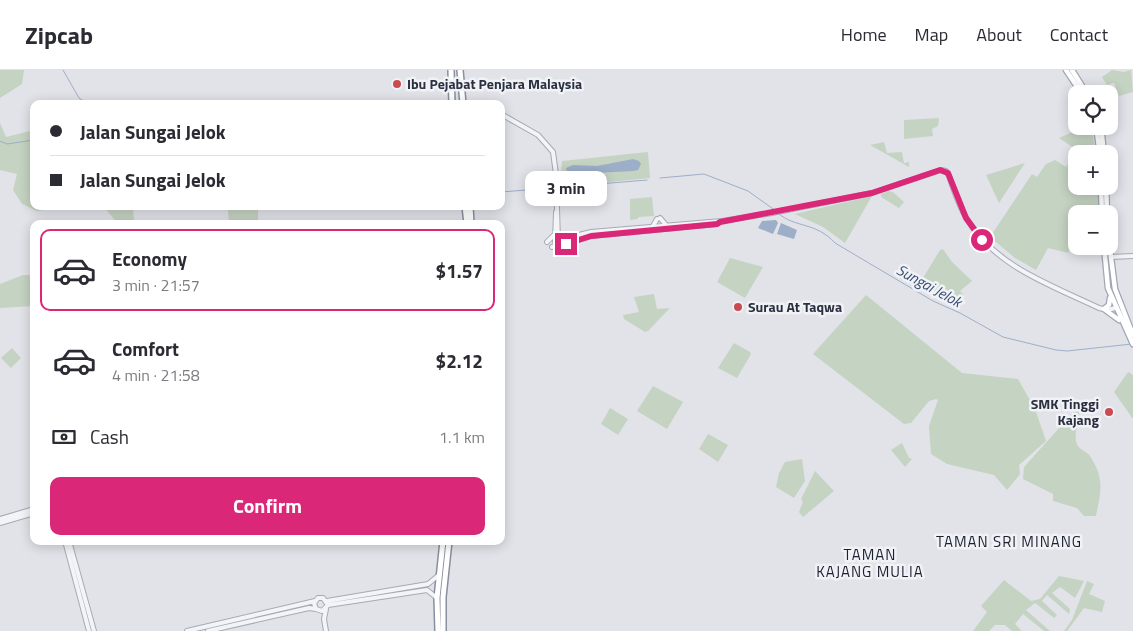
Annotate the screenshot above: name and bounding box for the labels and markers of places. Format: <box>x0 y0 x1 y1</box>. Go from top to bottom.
place label: Ibu Pejabat Penjara Malaysia <box>407 73 582 94</box>
marker: Ibu Pejabat Penjara Malaysia <box>391 78 403 90</box>
place label: Surau At Taqwa <box>748 296 842 317</box>
marker: Surau At Taqwa <box>732 301 744 313</box>
place label: SMK Tinggi Kajang <box>1031 393 1100 430</box>
marker: SMK Tinggi Kajang <box>1103 406 1115 418</box>

